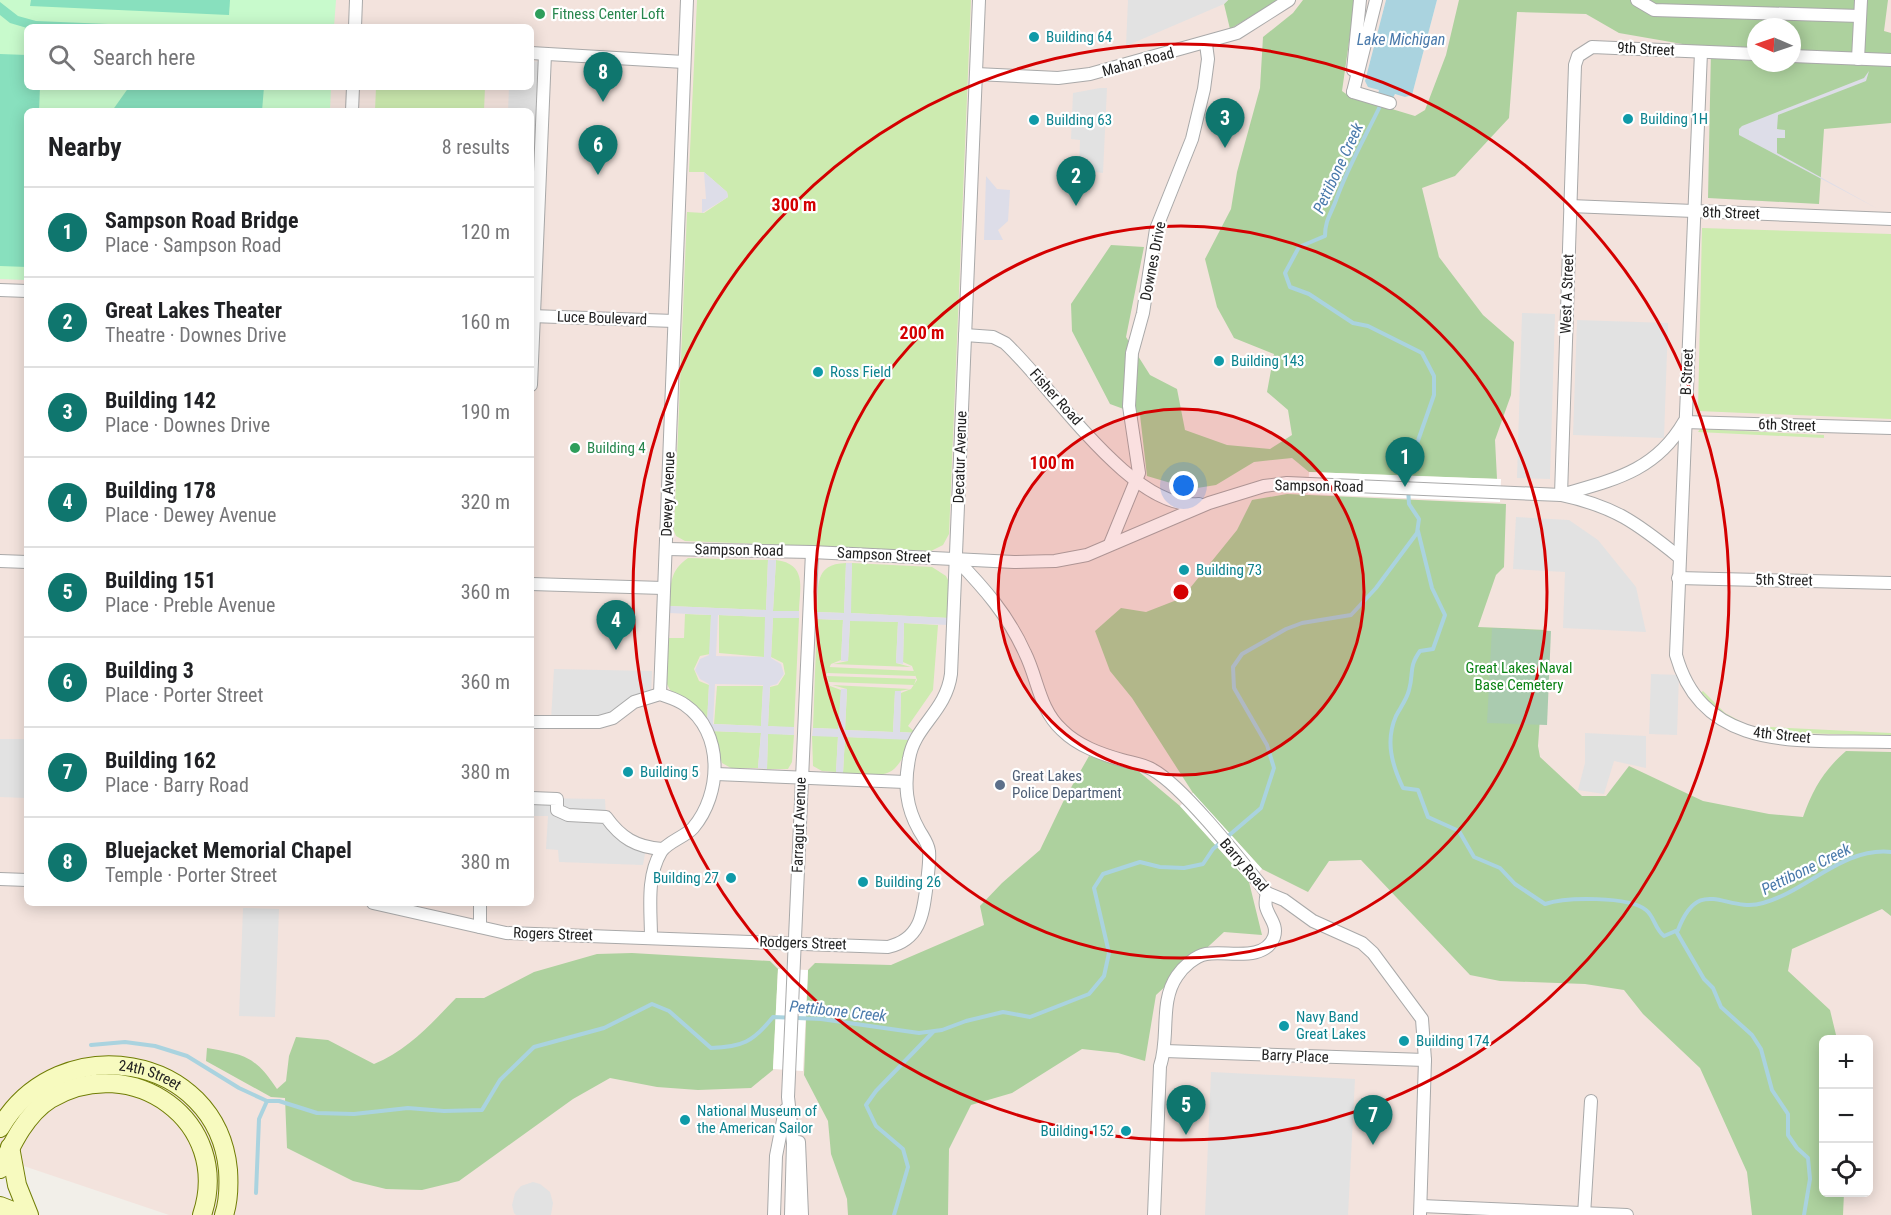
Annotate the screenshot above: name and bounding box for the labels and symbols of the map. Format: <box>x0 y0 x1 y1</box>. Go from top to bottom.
place label: Fitness Center Loft <box>552 5 665 23</box>
marker: Fitness Center Loft <box>533 7 547 21</box>
north arrow <box>1747 18 1801 72</box>
place label: Building 64 <box>1046 28 1112 46</box>
marker: Building 64 <box>1027 30 1041 44</box>
water label: Lake Michigan <box>1357 30 1445 49</box>
street label: 9th Street <box>1617 39 1675 59</box>
street label: Mahan Road <box>1100 44 1176 80</box>
pin: 8 <box>584 52 622 102</box>
pin: 3 <box>1206 98 1244 148</box>
place label: Building 1H <box>1640 110 1708 128</box>
place label: Building 63 <box>1046 111 1112 129</box>
marker: Building 1H <box>1621 112 1635 126</box>
marker: Building 63 <box>1027 113 1041 127</box>
water label: Pettibone Creek <box>1309 119 1368 216</box>
pin: 6 <box>578 126 618 175</box>
pin: 2 <box>1056 156 1096 206</box>
text: 300 m <box>772 194 816 215</box>
street label: 8th Street <box>1702 203 1760 223</box>
street label: Downes Drive <box>1136 220 1170 302</box>
street label: West A Street <box>1557 254 1577 334</box>
street label: Luce Boulevard <box>557 307 647 329</box>
text: 200 m <box>900 322 944 343</box>
street label: B Street <box>1677 348 1697 396</box>
place label: Building 143 <box>1231 352 1305 370</box>
marker: Building 143 <box>1212 354 1226 368</box>
place label: Ross Field <box>830 363 891 381</box>
marker: Ross Field <box>811 365 825 379</box>
street label: Fisher Road <box>1026 365 1086 429</box>
street label: Decatur Avenue <box>949 410 971 504</box>
street label: 6th Street <box>1758 415 1816 435</box>
pin: 1 <box>1386 438 1424 487</box>
place label: Building 4 <box>587 439 646 457</box>
marker: Building 4 <box>568 441 582 455</box>
street label: Dewey Avenue <box>658 451 678 537</box>
text: 100 m <box>1030 452 1074 473</box>
your location <box>1169 471 1198 500</box>
street label: Sampson Road <box>1274 476 1364 496</box>
street label: Sampson Road <box>694 540 784 560</box>
street label: Sampson Street <box>837 544 931 566</box>
place label: Building 73 <box>1196 561 1262 579</box>
marker: Building 73 <box>1177 563 1191 577</box>
street label: 5th Street <box>1755 570 1813 590</box>
centre of rings <box>1171 582 1191 602</box>
pin: 4 <box>596 600 636 650</box>
park label: Great Lakes Naval Base Cemetery <box>1466 659 1572 694</box>
street label: 4th Street <box>1752 723 1812 747</box>
place label: Building 5 <box>640 763 699 781</box>
marker: Building 5 <box>621 765 635 779</box>
place label: Great Lakes Police Department <box>1012 767 1122 802</box>
street label: Farragut Avenue <box>788 777 810 873</box>
marker: Great Lakes Police Department <box>993 778 1007 792</box>
street label: Barry Road <box>1216 835 1272 895</box>
water label: Pettibone Creek <box>1758 839 1855 899</box>
place label: Building 27 <box>653 869 719 887</box>
marker: Building 27 <box>724 871 738 885</box>
place label: Building 26 <box>875 873 941 891</box>
marker: Building 26 <box>856 875 870 889</box>
street label: Rogers Street <box>513 924 593 944</box>
street label: Rodgers Street <box>759 932 847 954</box>
water label: Pettibone Creek <box>789 996 888 1026</box>
place label: Navy Band Great Lakes <box>1296 1008 1366 1043</box>
marker: Navy Band Great Lakes <box>1277 1019 1291 1033</box>
place label: Building 174 <box>1416 1032 1490 1050</box>
marker: Building 174 <box>1397 1034 1411 1048</box>
street label: Barry Place <box>1261 1046 1329 1066</box>
street label: 24th Street <box>118 1057 185 1094</box>
pin: 5 <box>1166 1086 1206 1135</box>
pin: 7 <box>1354 1096 1392 1145</box>
place label: National Museum of the American Sailor <box>697 1102 817 1137</box>
marker: National Museum of the American Sailor <box>678 1113 692 1127</box>
place label: Building 152 <box>1040 1122 1114 1140</box>
marker: Building 152 <box>1119 1124 1133 1138</box>

